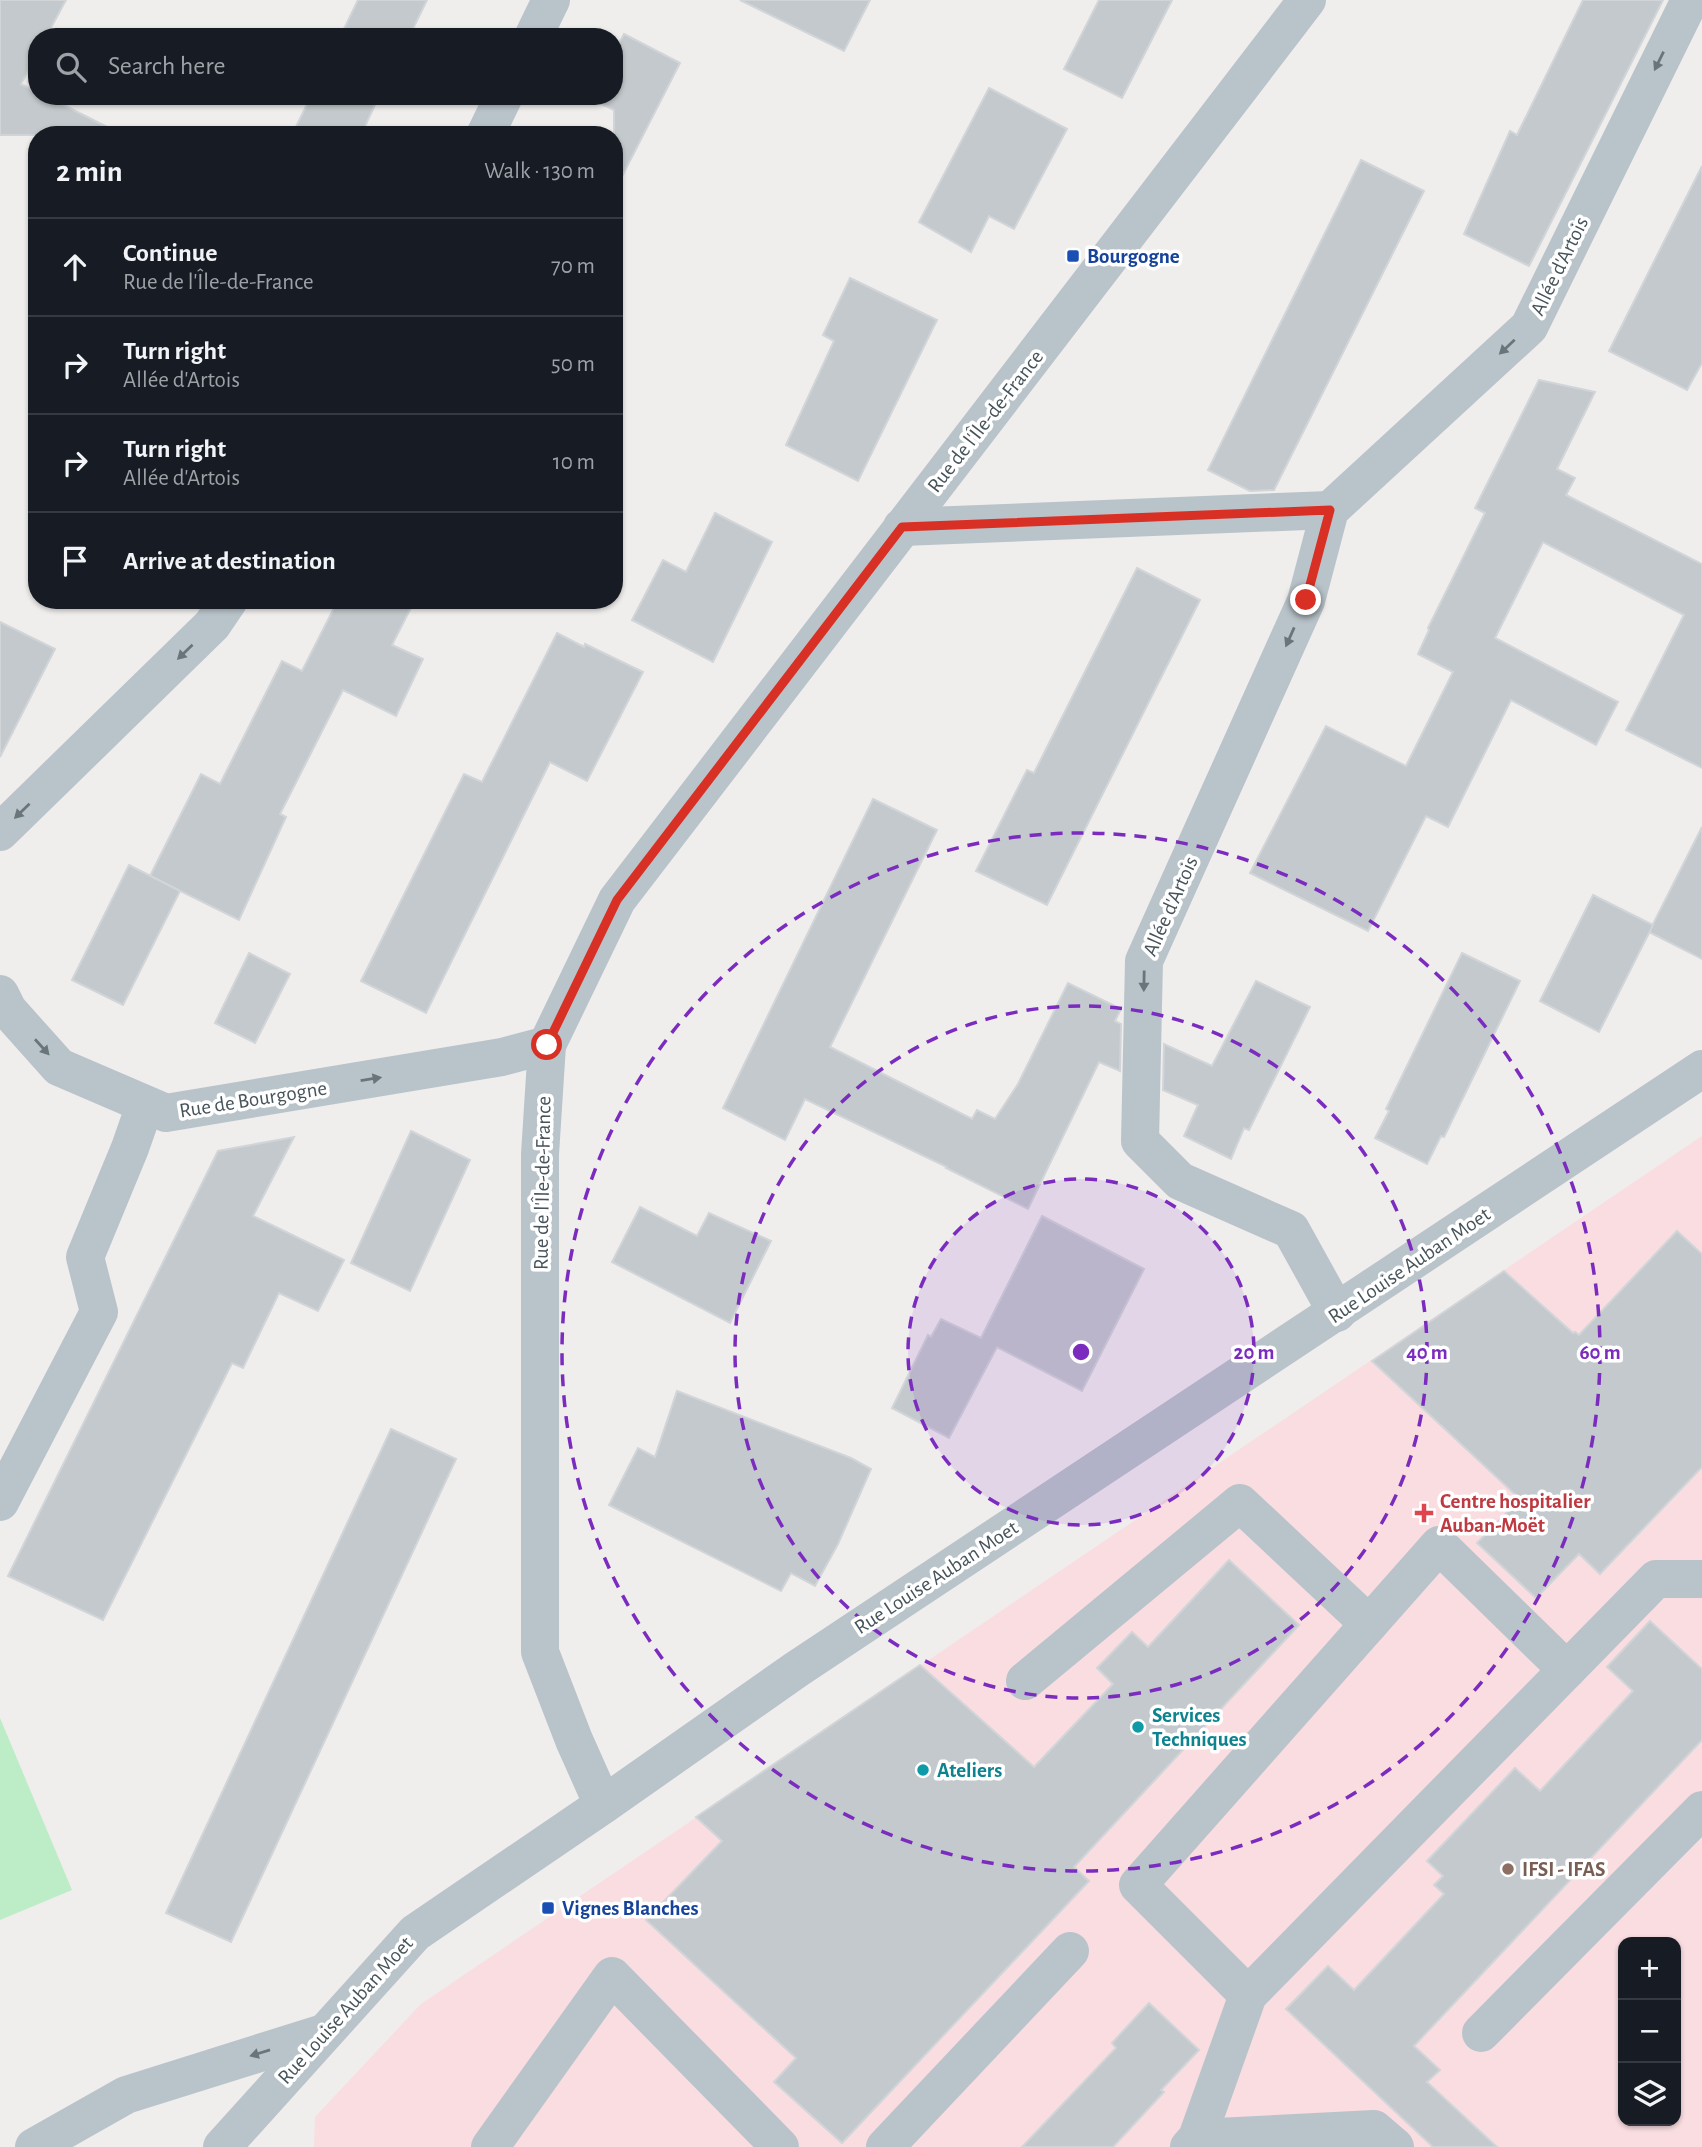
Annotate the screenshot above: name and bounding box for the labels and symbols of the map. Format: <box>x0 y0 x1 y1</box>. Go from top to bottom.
one-way arrow <box>1654 51 1665 71</box>
street label: Allée d'Artois <box>1527 214 1592 319</box>
place label: Bourgogne <box>1087 246 1180 267</box>
marker: Bourgogne <box>1065 248 1081 264</box>
one-way arrow <box>1499 338 1516 354</box>
street label: Rue de l'Île-de-France <box>922 345 1047 496</box>
route end <box>1290 584 1321 615</box>
one-way arrow <box>1284 627 1296 647</box>
one-way arrow <box>176 643 193 660</box>
one-way arrow <box>14 802 31 818</box>
street label: Allée d'Artois <box>1139 853 1202 959</box>
one-way arrow <box>1138 970 1150 992</box>
route start <box>531 1029 562 1060</box>
one-way arrow <box>34 1039 49 1056</box>
one-way arrow <box>360 1073 382 1084</box>
street label: Rue de Bourgogne <box>178 1077 328 1122</box>
street label: Rue de l'Île-de-France <box>528 1096 555 1270</box>
street label: Rue Louise Auban Moet <box>1324 1203 1494 1327</box>
centre of rings <box>1069 1340 1093 1364</box>
text: 20 m <box>1234 1342 1274 1363</box>
text: 40 m <box>1406 1342 1448 1363</box>
text: 60 m <box>1579 1342 1621 1363</box>
place label: Centre hospitalier Auban-Moët <box>1440 1491 1591 1536</box>
marker: Centre hospitalier Auban-Moët <box>1414 1503 1434 1523</box>
street label: Rue Louise Auban Moet <box>851 1517 1022 1638</box>
place label: Services Techniques <box>1152 1705 1247 1750</box>
marker: Services Techniques <box>1130 1719 1146 1735</box>
place label: Ateliers <box>937 1760 1002 1781</box>
marker: Ateliers <box>915 1762 931 1778</box>
place label: IFSI - IFAS <box>1522 1859 1605 1880</box>
marker: IFSI - IFAS <box>1500 1861 1516 1877</box>
place label: Vignes Blanches <box>562 1898 699 1919</box>
marker: Vignes Blanches <box>540 1900 556 1916</box>
street label: Rue Louise Auban Moet <box>274 1932 417 2088</box>
one-way arrow <box>249 2049 270 2059</box>

